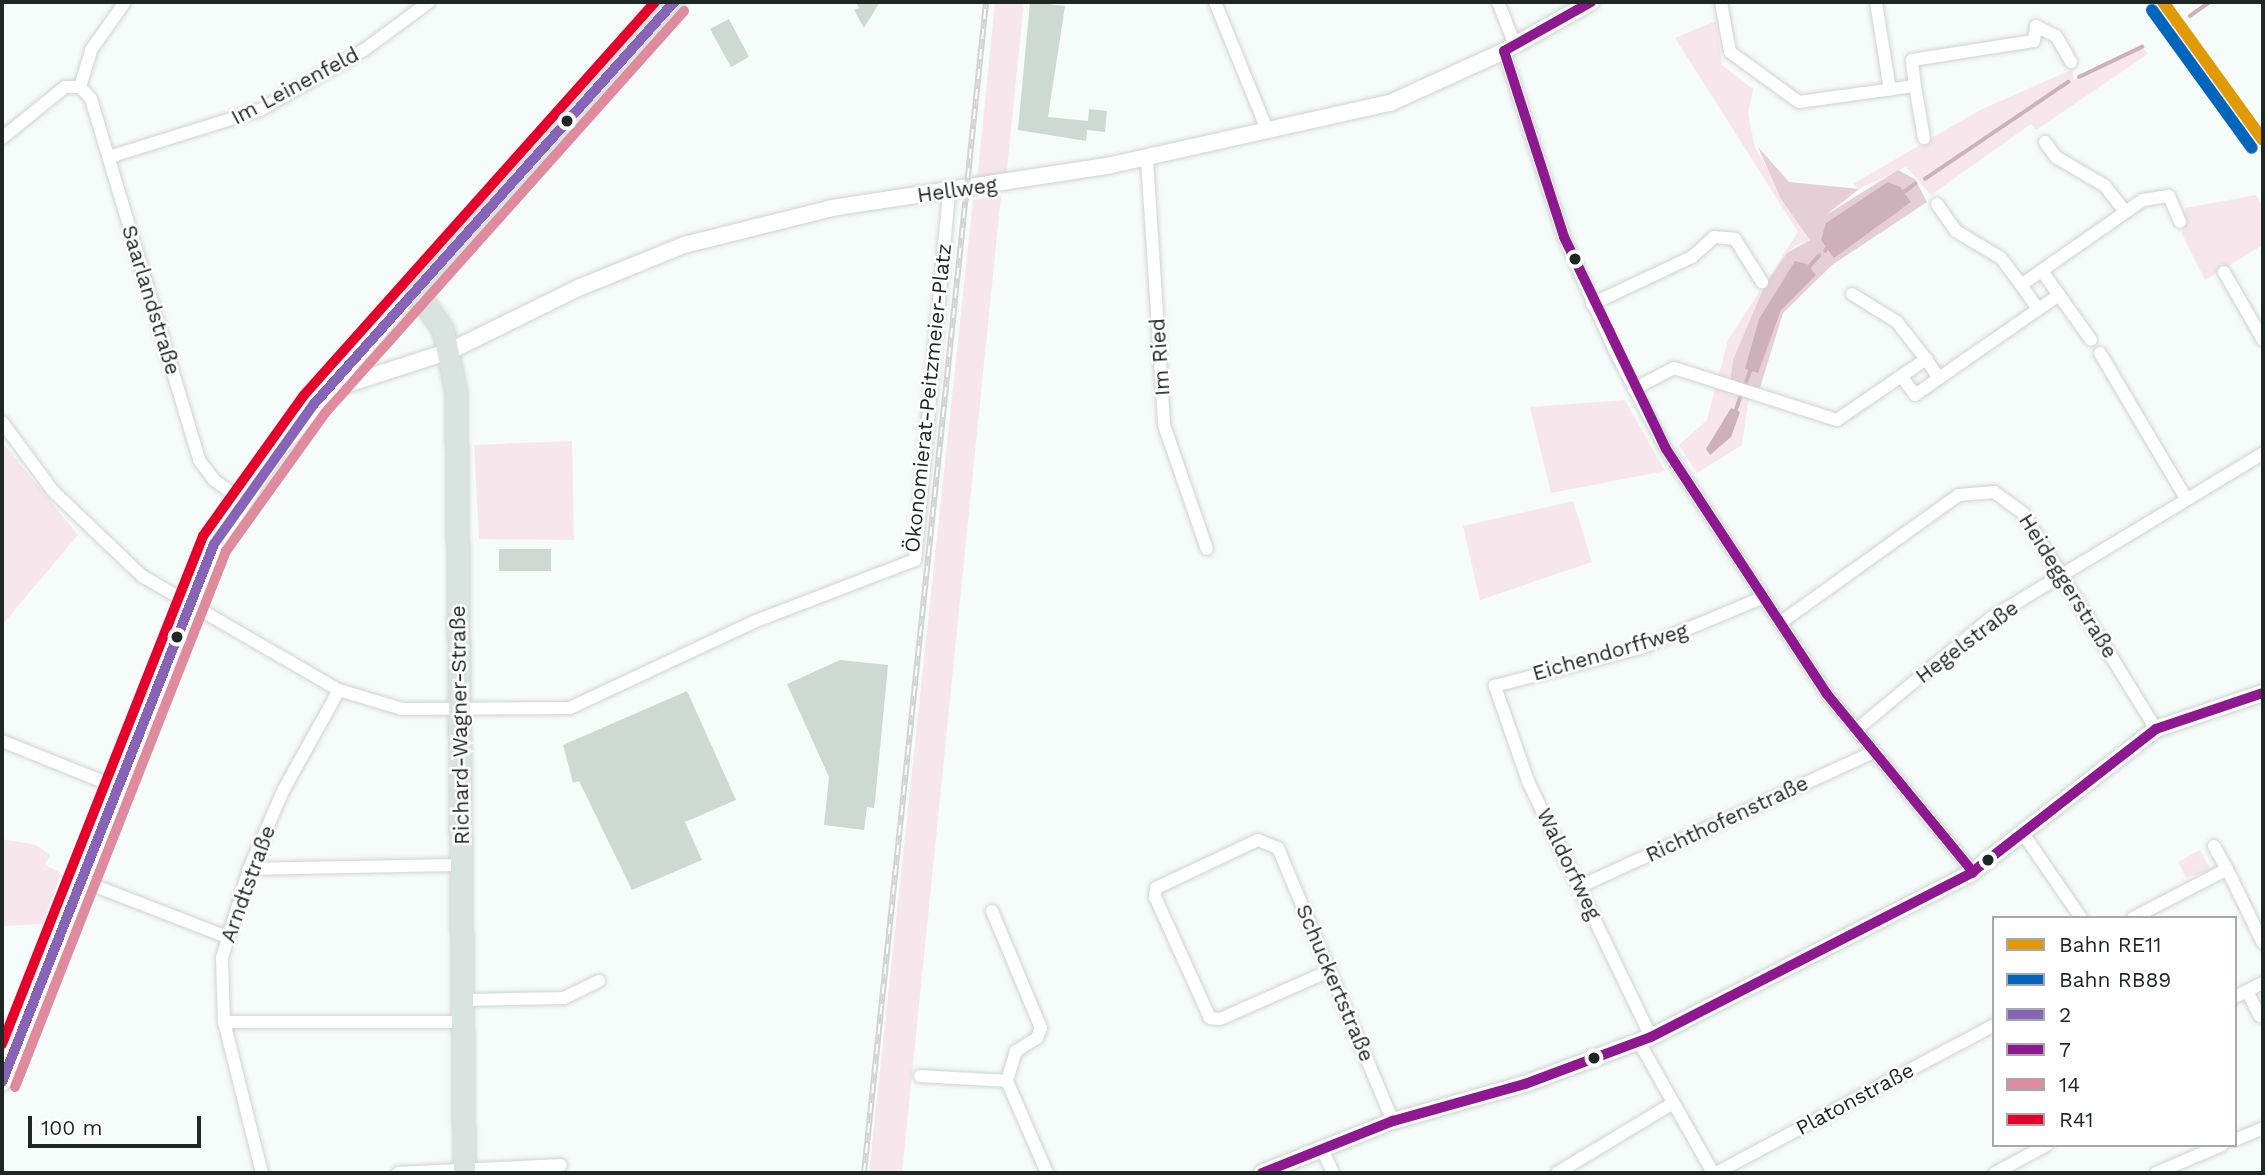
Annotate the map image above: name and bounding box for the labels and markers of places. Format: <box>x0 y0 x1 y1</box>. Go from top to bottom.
unlabelled marker <box>560 114 574 128</box>
unlabelled marker <box>1568 252 1582 266</box>
unlabelled marker <box>170 630 184 644</box>
unlabelled marker <box>1981 853 1995 867</box>
unlabelled marker <box>1587 1051 1601 1065</box>

